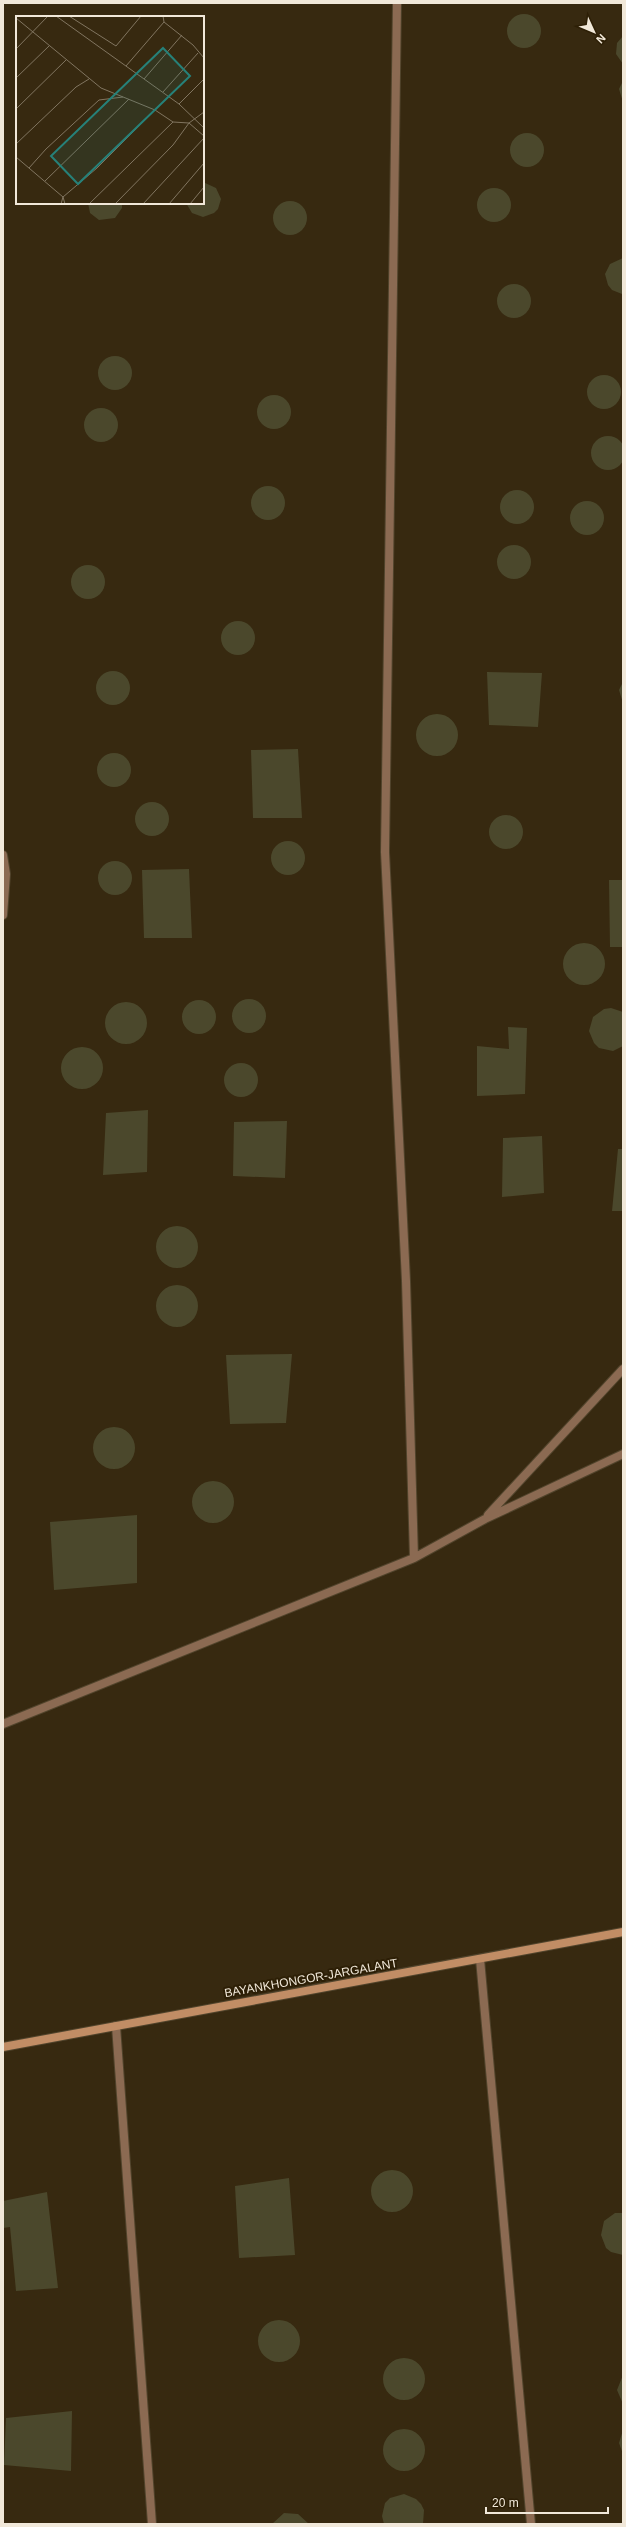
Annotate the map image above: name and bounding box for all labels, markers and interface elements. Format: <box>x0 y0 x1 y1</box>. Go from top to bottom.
north arrow <box>574 12 614 52</box>
inset map <box>16 16 204 204</box>
text: N <box>594 32 608 46</box>
street label: BAYANKHONGOR-JARGALANT <box>223 1956 399 2000</box>
scale bar <box>486 2489 608 2515</box>
text: 20 m <box>492 2496 519 2510</box>

